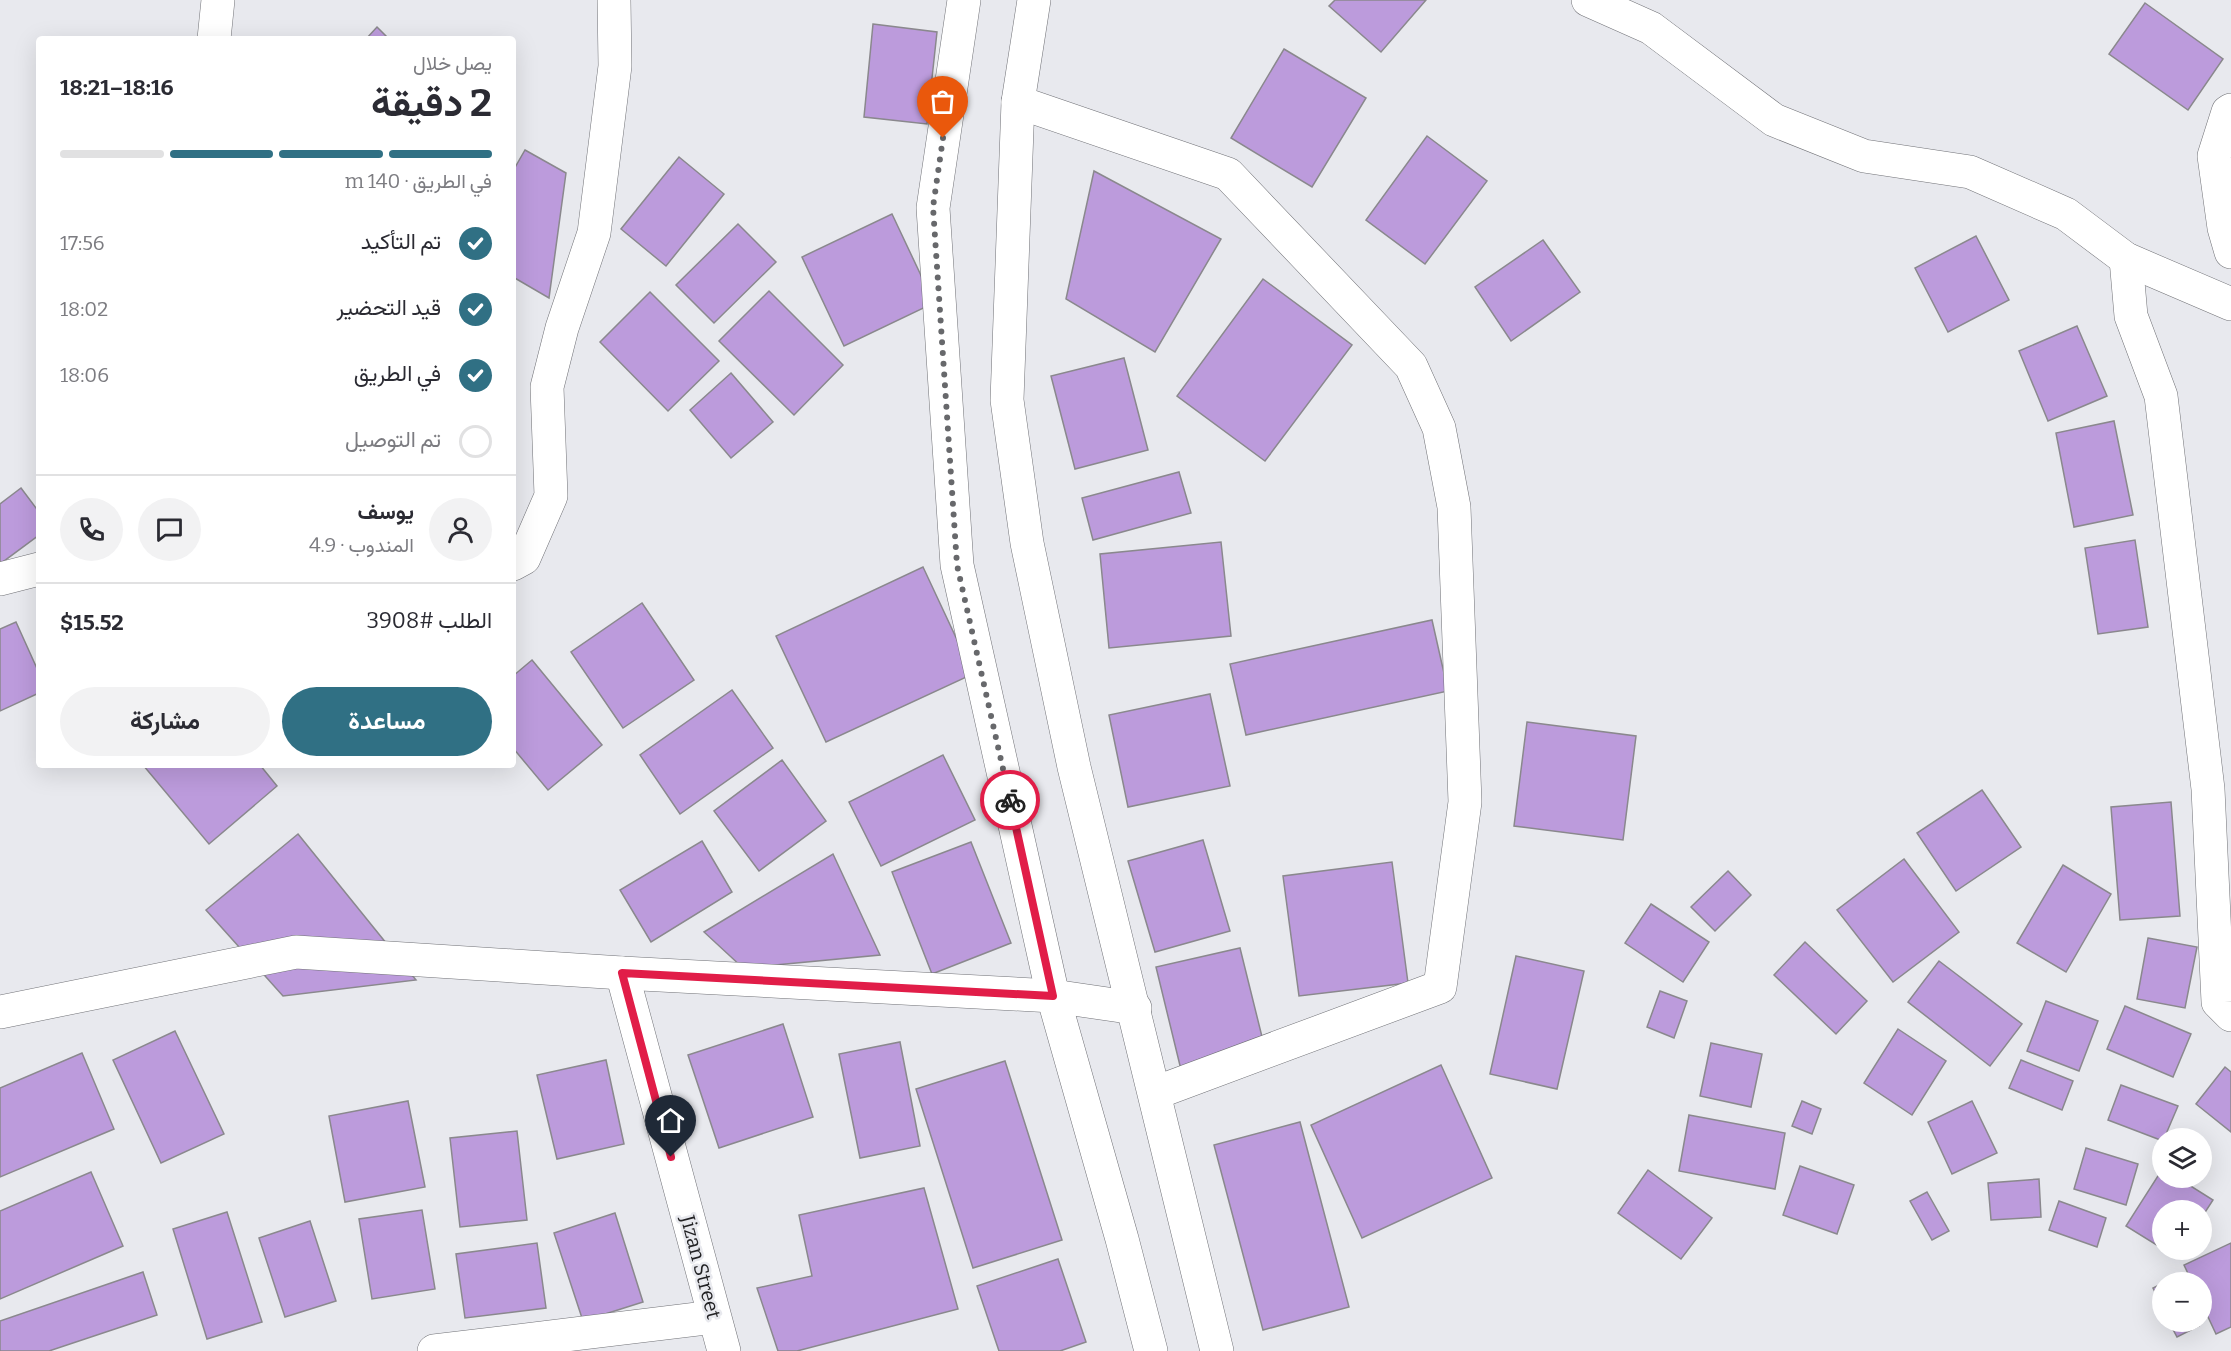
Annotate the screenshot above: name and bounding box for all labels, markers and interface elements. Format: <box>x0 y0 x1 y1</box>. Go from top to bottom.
text: يصل خلال <box>413 51 492 75</box>
text: 18:16–18:21 <box>60 74 174 101</box>
pin <box>917 76 968 138</box>
text: 2 دقيقة <box>371 80 492 126</box>
icon: bag <box>926 85 959 118</box>
text: في الطريق · 140 m <box>345 169 492 193</box>
icon: check <box>459 227 492 260</box>
text: تم التأكيد <box>361 228 441 255</box>
text: 17:56 <box>60 231 105 255</box>
icon: check <box>459 293 492 326</box>
text: قيد التحضير <box>336 294 441 321</box>
text: 18:02 <box>60 297 108 321</box>
icon: check <box>459 359 492 392</box>
text: في الطريق <box>354 360 441 387</box>
text: 18:06 <box>60 363 109 387</box>
text: تم التوصيل <box>345 426 441 453</box>
button: phone <box>60 498 123 561</box>
button: chat <box>138 498 201 561</box>
text: يوسف <box>358 498 414 525</box>
button: person <box>429 498 492 561</box>
text: المندوب · 4.9 <box>309 533 414 557</box>
text: الطلب #3908 <box>366 607 492 634</box>
text: $15.52 <box>60 609 124 636</box>
button: مشاركة <box>60 687 270 756</box>
button: مساعدة <box>282 687 492 756</box>
courier <box>980 770 1040 830</box>
icon: bike <box>994 784 1027 817</box>
pin <box>645 1095 696 1157</box>
icon: home <box>654 1104 687 1137</box>
map controls <box>2152 1128 2212 1332</box>
button: layers <box>2152 1128 2212 1188</box>
button: + <box>2152 1200 2212 1260</box>
street label: Jizan Street <box>675 1212 726 1321</box>
button: − <box>2152 1272 2212 1332</box>

